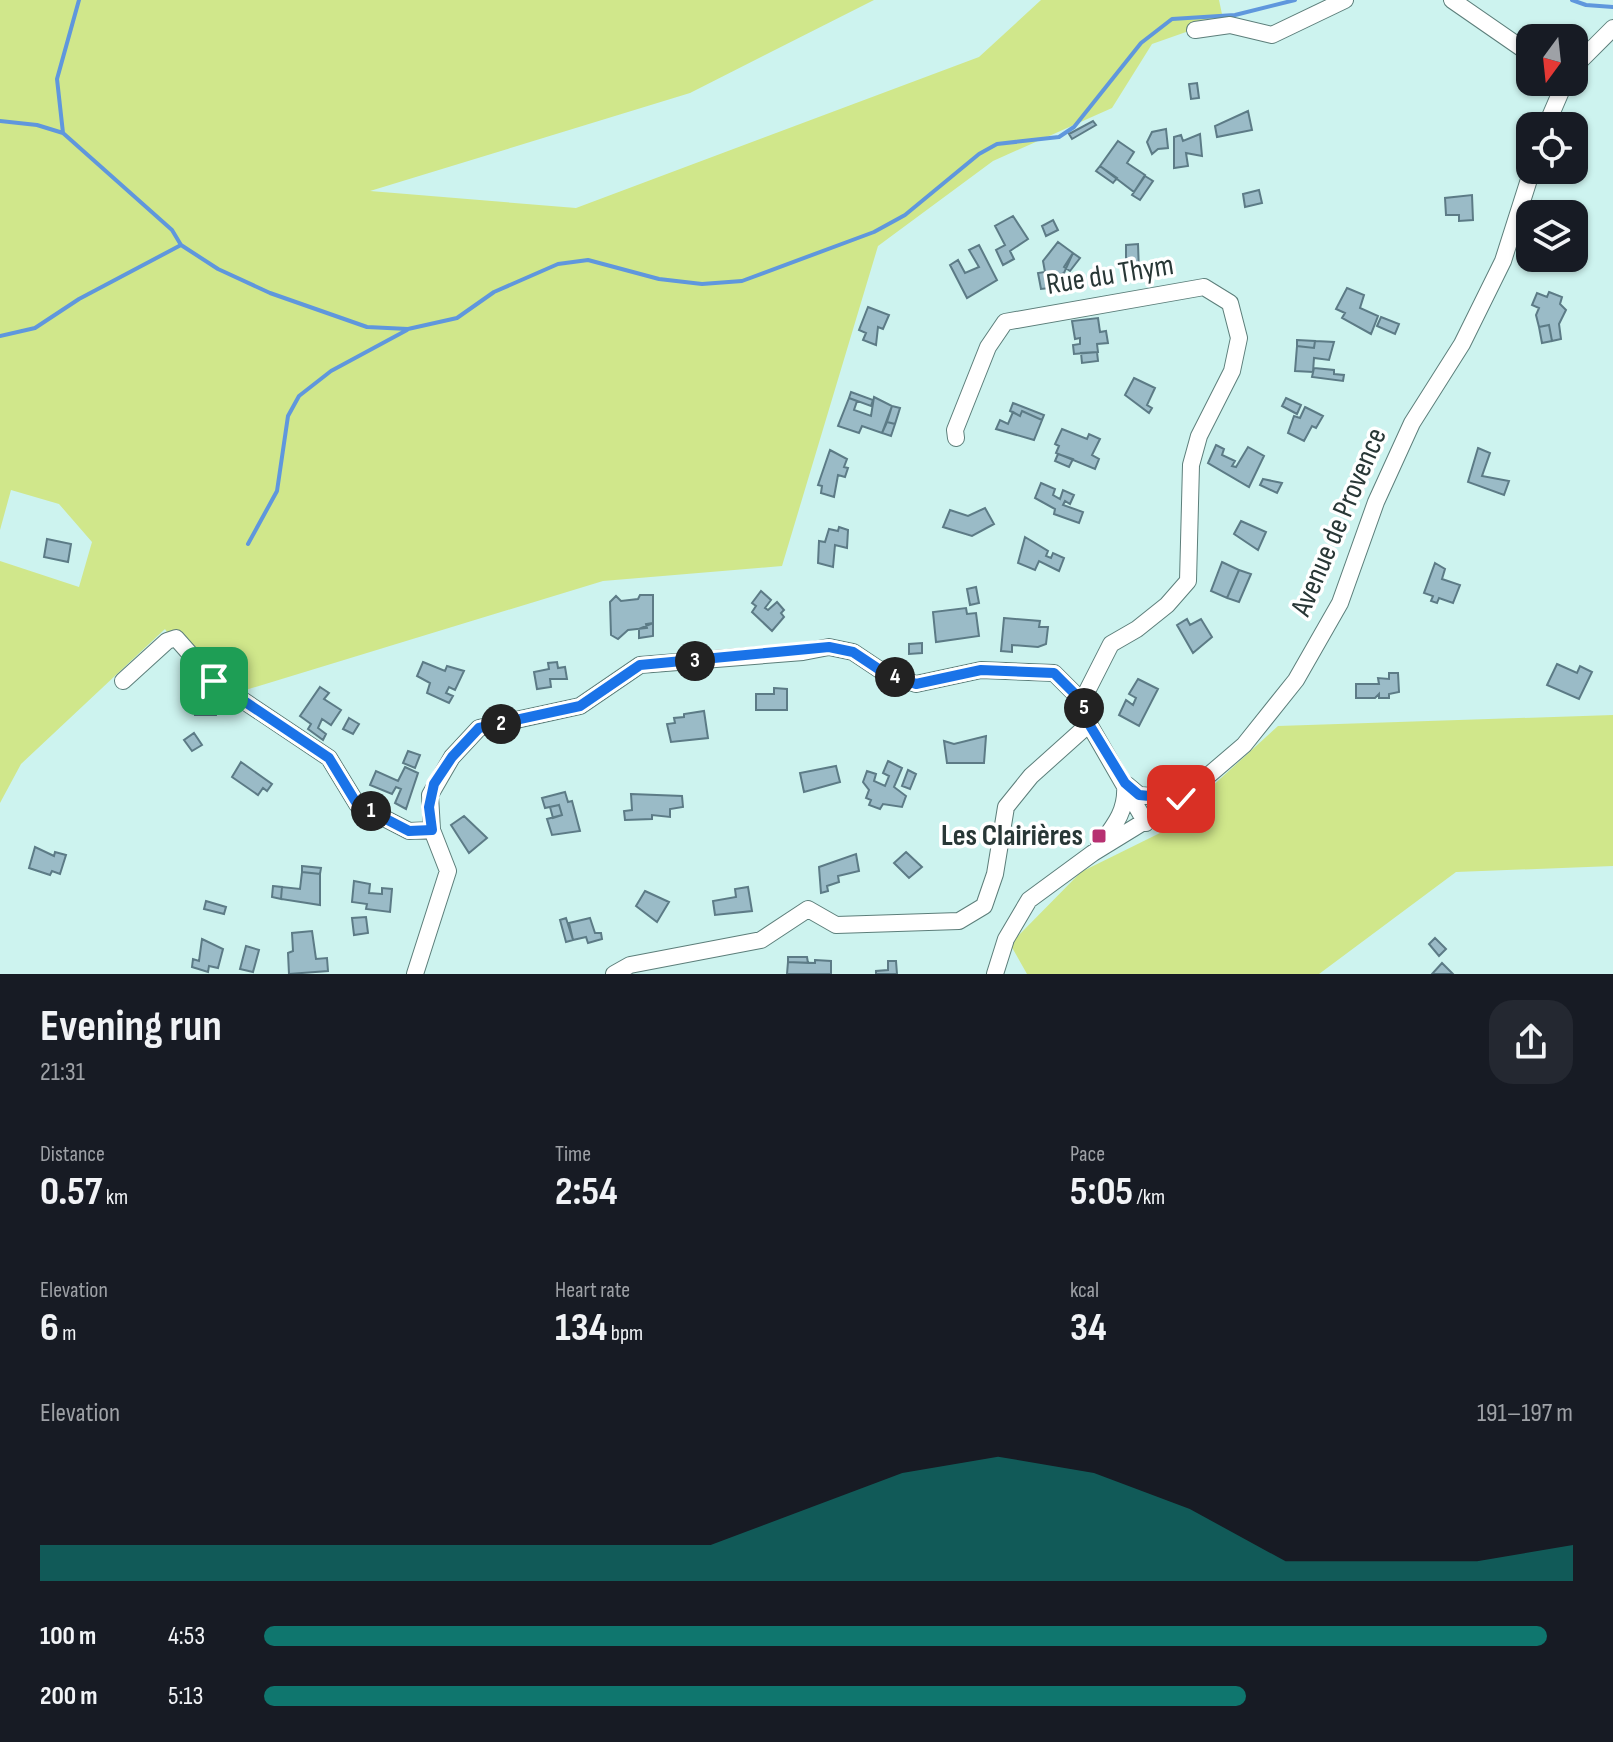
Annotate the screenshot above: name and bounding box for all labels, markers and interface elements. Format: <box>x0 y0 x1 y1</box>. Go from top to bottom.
north arrow <box>1516 24 1588 96</box>
map controls <box>1516 24 1588 272</box>
button: locate <box>1516 112 1588 184</box>
button: layers <box>1516 200 1588 272</box>
street label: Rue du Thym <box>1044 247 1176 303</box>
street label: Avenue de Provence <box>1283 423 1395 622</box>
pin: 3 <box>675 641 715 681</box>
pin <box>180 647 248 715</box>
text: 3 <box>690 647 700 674</box>
pin: 4 <box>875 657 915 697</box>
icon: arrive <box>192 659 236 703</box>
text: 4 <box>890 663 900 690</box>
pin: 5 <box>1064 688 1104 728</box>
text: 5 <box>1079 694 1089 721</box>
pin: 2 <box>481 704 521 744</box>
text: 2 <box>496 710 506 737</box>
pin <box>1147 765 1215 833</box>
icon: check <box>1159 777 1203 821</box>
pin: 1 <box>351 791 391 831</box>
text: 1 <box>367 797 375 824</box>
place label: Les Clairières <box>941 818 1083 854</box>
marker: Les Clairières <box>1090 827 1108 845</box>
text: Evening run <box>40 1000 222 1053</box>
button: share <box>1489 1000 1573 1084</box>
text: 21:31 <box>40 1057 85 1088</box>
text: Distance <box>40 1141 105 1168</box>
text: Time <box>555 1141 591 1168</box>
text: Pace <box>1070 1141 1105 1168</box>
text: 0.57 <box>40 1168 102 1216</box>
text: 2:54 <box>555 1168 618 1216</box>
text: 5:05 <box>1070 1168 1133 1216</box>
text: km <box>102 1184 128 1211</box>
text: /km <box>1133 1184 1165 1211</box>
text: Elevation <box>40 1277 108 1304</box>
text: Heart rate <box>555 1277 630 1304</box>
text: kcal <box>1070 1277 1099 1304</box>
text: 6 <box>40 1304 59 1352</box>
text: 134 <box>555 1304 607 1352</box>
text: 34 <box>1070 1304 1107 1352</box>
text: m <box>59 1320 76 1347</box>
text: bpm <box>607 1320 643 1347</box>
text: Elevation <box>40 1398 120 1429</box>
text: 191–197 m <box>1477 1398 1573 1429</box>
text: 100 m <box>40 1621 96 1652</box>
text: 4:53 <box>168 1621 205 1652</box>
text: 200 m <box>40 1681 97 1712</box>
text: 5:13 <box>168 1681 203 1712</box>

